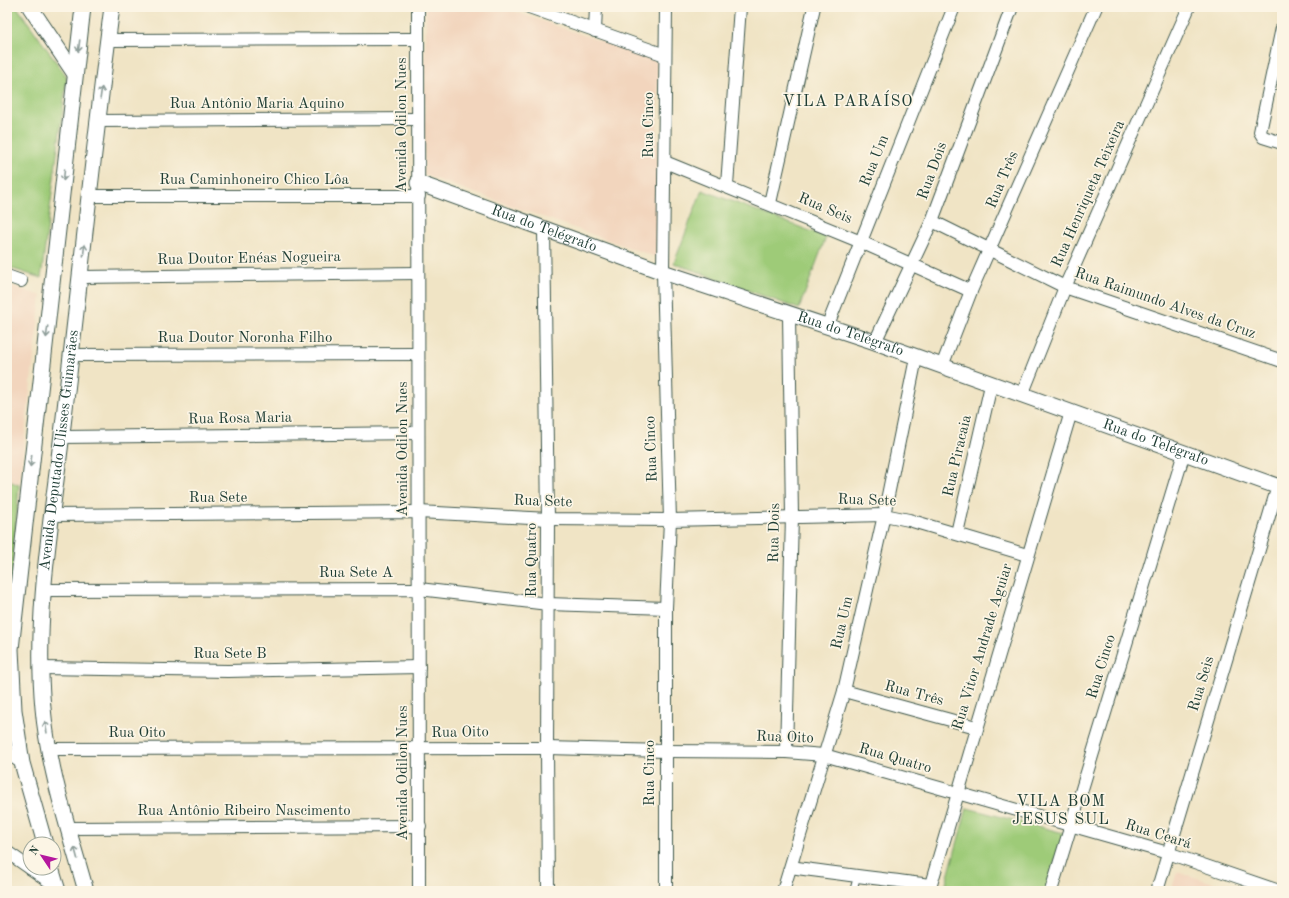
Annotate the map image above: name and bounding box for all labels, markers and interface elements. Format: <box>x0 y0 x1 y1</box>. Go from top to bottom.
one-way arrow <box>75 39 83 52</box>
street label: Avenida Odilon Nues <box>395 57 410 193</box>
one-way arrow <box>97 87 105 100</box>
district label: VILA PARAÍSO <box>782 90 914 110</box>
street label: Rua Cinco <box>642 92 657 158</box>
street label: Rua Antônio Maria Aquino <box>170 97 344 112</box>
street label: Rua Henriqueta Teixeira <box>1050 118 1128 270</box>
street label: Rua Um <box>858 133 892 189</box>
street label: Rua Dois <box>916 140 950 202</box>
street label: Rua Três <box>984 149 1022 211</box>
one-way arrow <box>61 168 68 181</box>
street label: Rua Caminhoneiro Chico Lôa <box>159 173 349 188</box>
street label: Rua Seis <box>796 191 854 227</box>
street label: Rua do Telégrafo <box>489 203 599 255</box>
one-way arrow <box>80 244 87 257</box>
street label: Rua Doutor Enéas Nogueira <box>157 250 342 268</box>
street label: Rua Raimundo Alves da Cruz <box>1072 266 1258 342</box>
street label: Rua do Telégrafo <box>795 309 906 359</box>
one-way arrow <box>43 325 51 338</box>
street label: Avenida Deputado Ulisses Guimarães <box>38 329 81 572</box>
street label: Rua Doutor Noronha Filho <box>158 331 332 346</box>
street label: Avenida Odilon Nues <box>396 381 411 517</box>
street label: Rua Rosa Maria <box>188 411 293 427</box>
street label: Rua Piracaia <box>941 413 975 498</box>
street label: Rua Cinco <box>643 415 661 483</box>
street label: Rua do Telégrafo <box>1101 417 1211 469</box>
one-way arrow <box>27 454 35 467</box>
street label: Rua Sete <box>189 491 247 506</box>
street label: Rua Sete <box>837 492 897 510</box>
street label: Rua Sete <box>513 493 573 511</box>
street label: Rua Dois <box>767 503 783 563</box>
street label: Rua Quatro <box>525 522 540 598</box>
street label: Rua Vitor Andrade Aguiar <box>950 562 1016 732</box>
street label: Rua Sete A <box>319 566 394 581</box>
street label: Rua Um <box>830 595 856 651</box>
street label: Rua Cinco <box>1085 633 1119 701</box>
street label: Rua Sete B <box>193 647 267 662</box>
street label: Rua Seis <box>1186 654 1218 714</box>
street label: Rua Três <box>883 679 945 709</box>
street label: Avenida Odilon Nues <box>396 705 411 841</box>
one-way arrow <box>42 721 50 734</box>
street label: Rua Oito <box>431 725 489 741</box>
street label: Rua Oito <box>108 726 166 741</box>
street label: Rua Oito <box>756 729 814 747</box>
street label: Rua Cinco <box>643 740 658 806</box>
street label: Rua Quatro <box>857 741 933 777</box>
district label: VILA BOM JESUS SUL <box>1012 794 1110 828</box>
street label: Rua Antônio Ribeiro Nascimento <box>137 804 351 819</box>
street label: Rua Ceará <box>1123 818 1193 852</box>
north arrow <box>22 836 62 876</box>
text: N <box>28 844 42 858</box>
one-way arrow <box>71 847 79 860</box>

